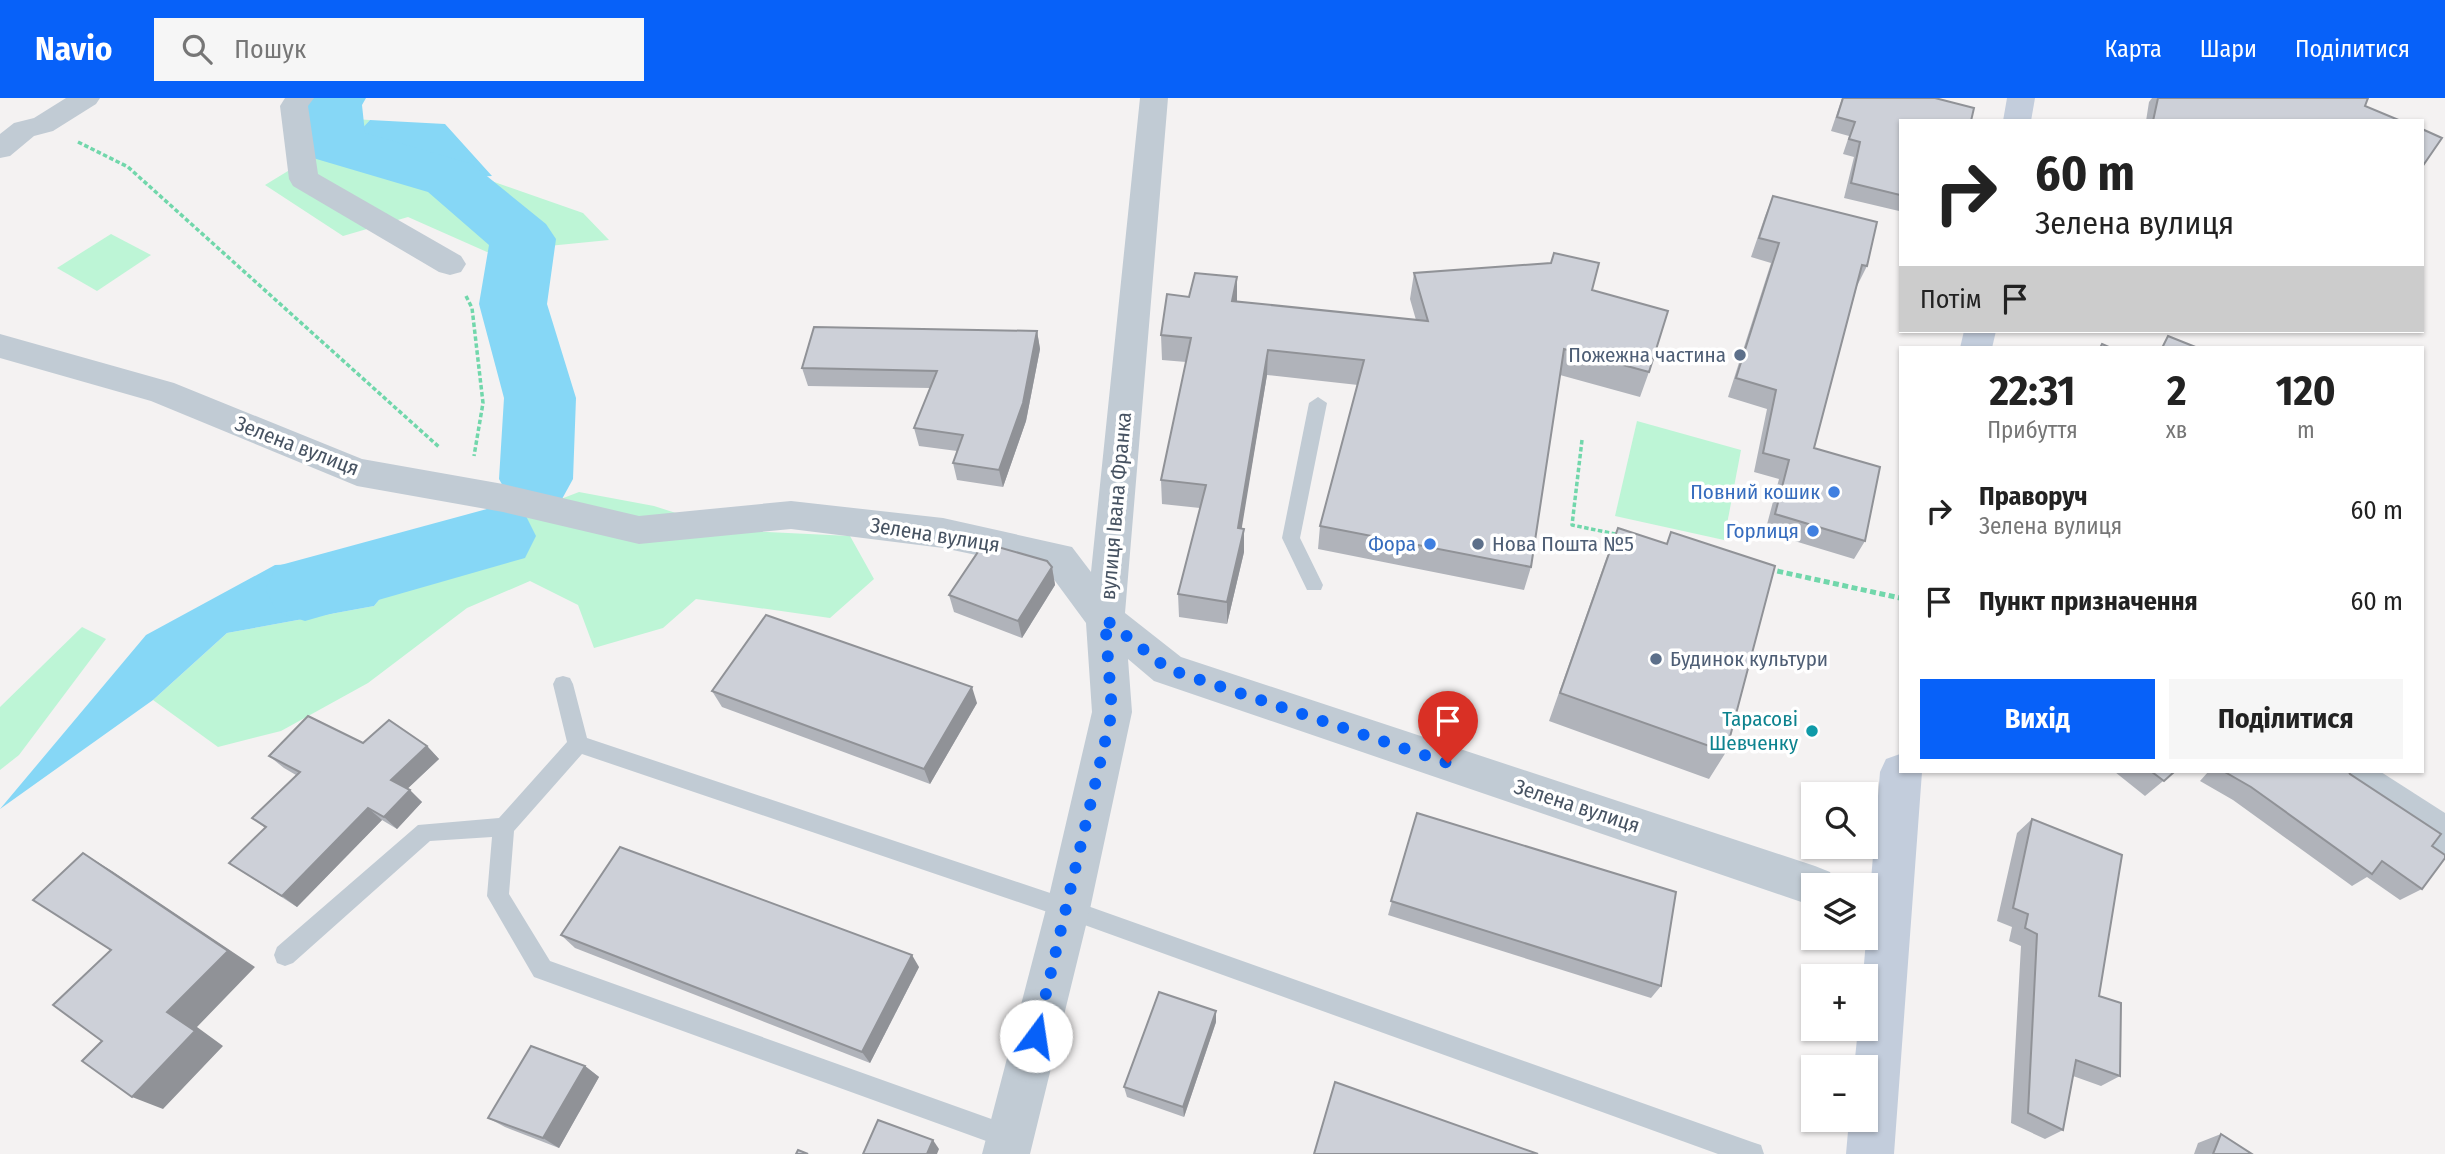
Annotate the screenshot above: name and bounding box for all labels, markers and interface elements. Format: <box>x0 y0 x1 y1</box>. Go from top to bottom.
search box <box>154 18 644 81</box>
text: Navio <box>35 29 112 69</box>
icon: search <box>178 30 216 68</box>
text: Пошук <box>234 34 306 65</box>
text: Карта <box>2104 35 2162 63</box>
text: Шари <box>2200 35 2257 63</box>
text: Поділитися <box>2295 35 2410 63</box>
text: 60 m <box>2035 144 2135 203</box>
icon: right <box>1920 147 2011 238</box>
text: Зелена вулиця <box>2035 204 2234 242</box>
icon: arrive <box>1996 280 2034 318</box>
text: Потім <box>1920 284 1982 315</box>
place label: Пожежна частина <box>1568 342 1726 368</box>
marker: Пожежна частина <box>1732 347 1748 363</box>
text: 22:31 <box>1989 366 2075 416</box>
text: 2 <box>2167 366 2186 416</box>
text: 120 <box>2276 366 2336 416</box>
street label: Зелена вулиця <box>231 410 363 482</box>
street label: вулиця Івана Франка <box>1095 411 1137 601</box>
text: Прибуття <box>1987 416 2078 444</box>
text: хв <box>2166 416 2187 444</box>
text: m <box>2297 416 2315 444</box>
place label: Повний кошик <box>1690 479 1820 505</box>
text: Праворуч <box>1979 481 2088 512</box>
marker: Повний кошик <box>1826 484 1842 500</box>
icon: right <box>1920 492 1958 530</box>
text: 60 m <box>2350 495 2403 526</box>
street label: Зелена вулиця <box>868 512 1002 558</box>
text: Зелена вулиця <box>1979 512 2122 540</box>
place label: Горлиця <box>1726 518 1799 544</box>
marker: Горлиця <box>1805 523 1821 539</box>
place label: Фора <box>1368 531 1416 557</box>
place label: Нова Пошта №5 <box>1492 531 1634 557</box>
marker: Фора <box>1422 536 1438 552</box>
marker: Нова Пошта №5 <box>1470 536 1486 552</box>
icon: arrive <box>1920 583 1958 621</box>
text: Пункт призначення <box>1979 586 2198 617</box>
text: 60 m <box>2350 586 2403 617</box>
place label: Будинок культури <box>1670 646 1828 672</box>
marker: Будинок культури <box>1648 651 1664 667</box>
button: Вихід <box>1920 679 2155 759</box>
button: Поділитися <box>2169 679 2403 759</box>
pin <box>1418 691 1478 763</box>
icon: arrive <box>1429 702 1467 740</box>
place label: Тарасові Шевченку <box>1709 706 1799 756</box>
marker: Тарасові Шевченку <box>1804 723 1820 739</box>
street label: Зелена вулиця <box>1511 773 1643 839</box>
map controls <box>1801 782 1878 1132</box>
button: search <box>1801 782 1878 859</box>
button: layers <box>1801 873 1878 950</box>
button: + <box>1801 964 1878 1041</box>
position arrow <box>999 999 1073 1073</box>
button: − <box>1801 1055 1878 1132</box>

